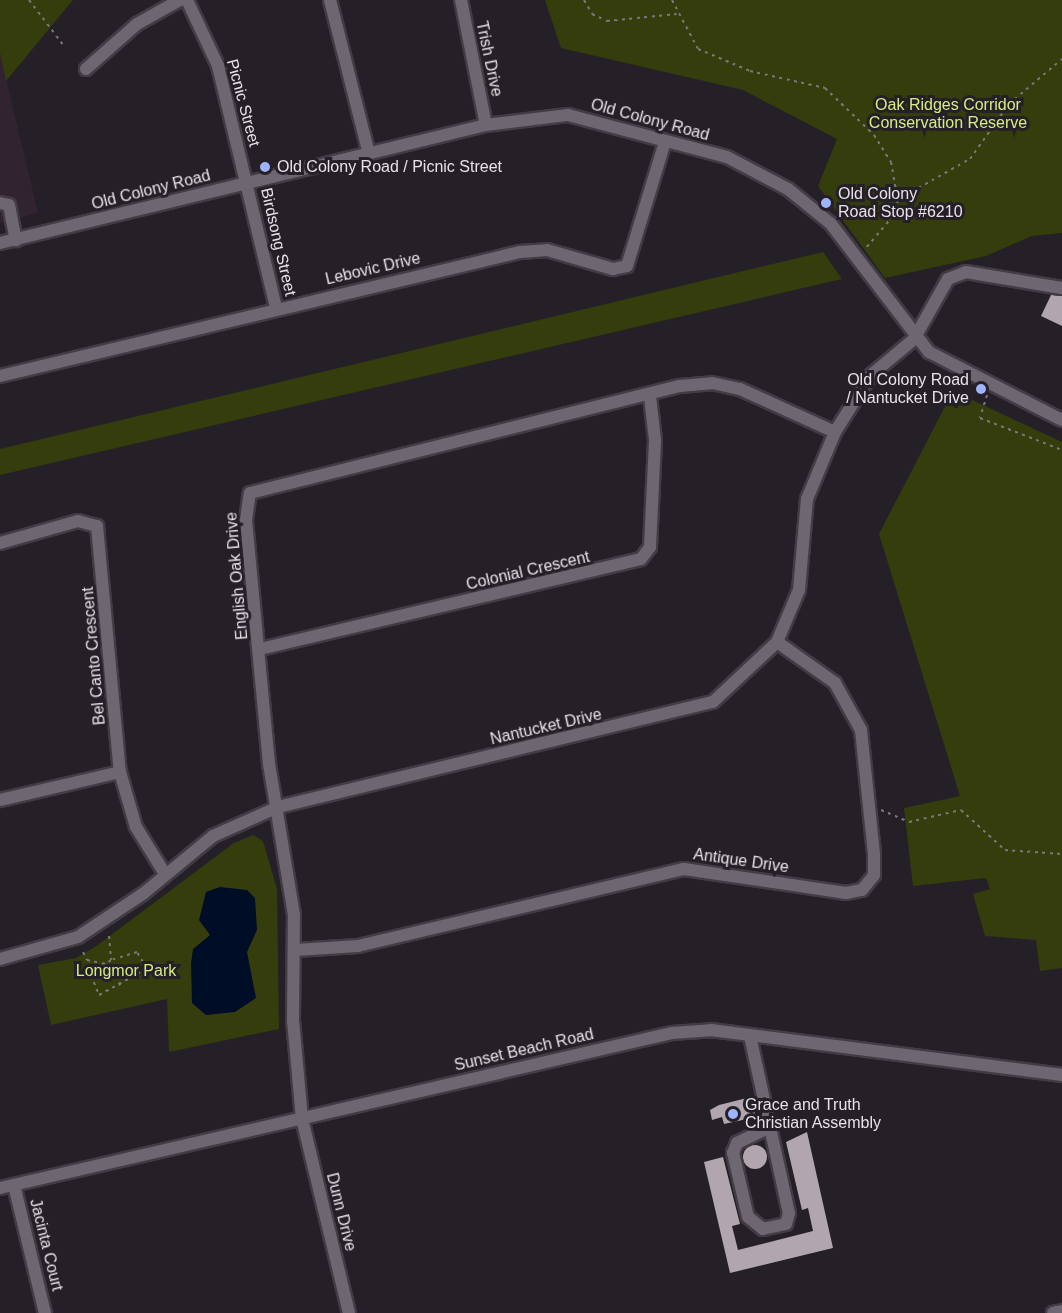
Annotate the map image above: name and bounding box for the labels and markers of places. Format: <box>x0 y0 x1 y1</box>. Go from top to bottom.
place label: Old Colony Road / Picnic Street <box>277 157 502 177</box>
marker: Old Colony Road / Picnic Street <box>258 160 272 174</box>
place label: Old Colony Road Stop #6210 <box>838 184 963 222</box>
marker: Old Colony Road Stop #6210 <box>819 196 833 210</box>
place label: Old Colony Road / Nantucket Drive <box>846 370 969 408</box>
marker: Old Colony Road / Nantucket Drive <box>974 382 988 396</box>
place label: Grace and Truth Christian Assembly <box>745 1095 882 1133</box>
marker: Grace and Truth Christian Assembly <box>726 1107 740 1121</box>

